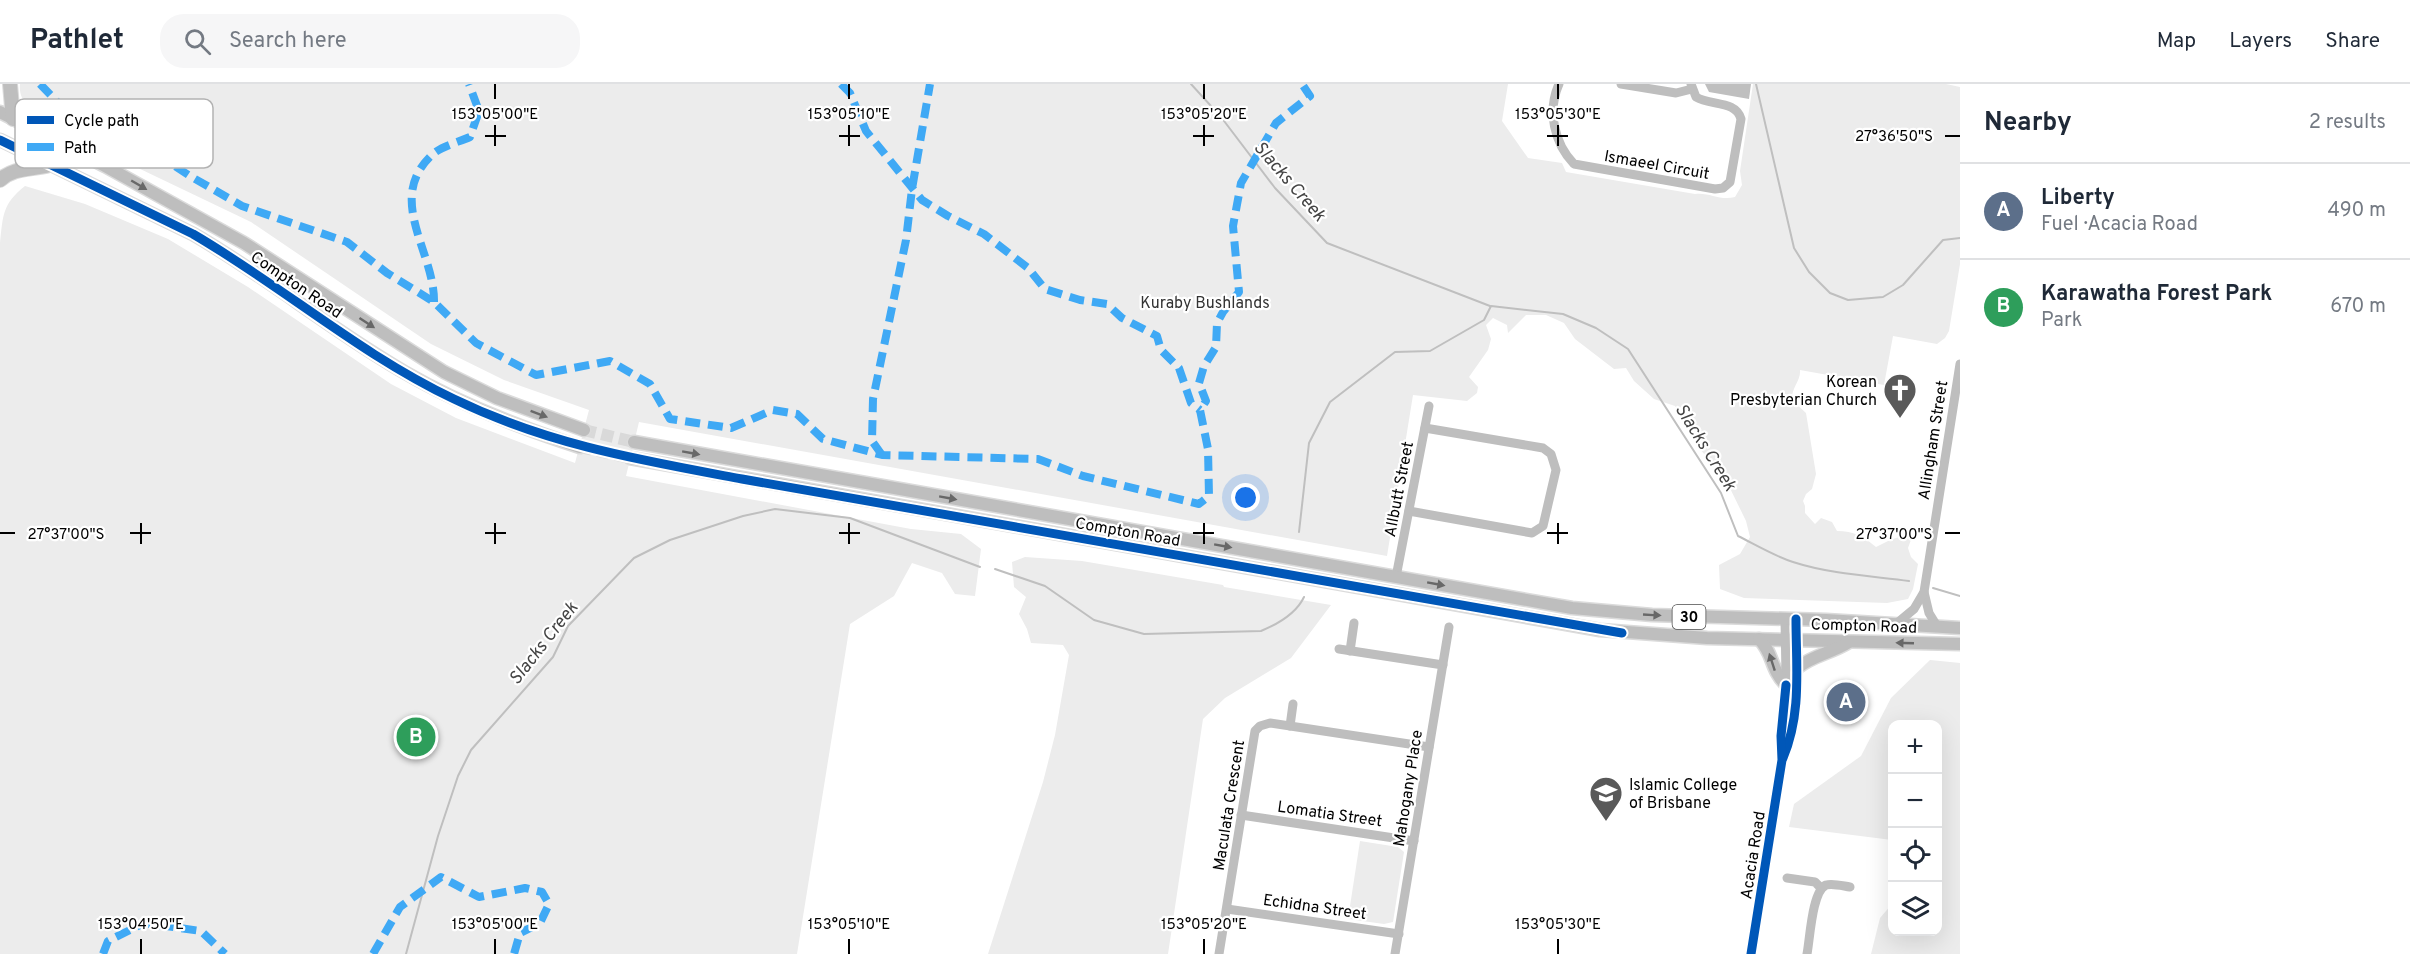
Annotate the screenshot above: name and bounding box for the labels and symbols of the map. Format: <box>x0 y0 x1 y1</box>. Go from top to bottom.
legend <box>15 99 213 168</box>
text: 153°05'00"E <box>452 106 538 125</box>
text: 153°05'10"E <box>808 106 890 125</box>
text: 153°05'20"E <box>1161 106 1247 125</box>
text: 153°05'30"E <box>1515 106 1601 125</box>
text: Cycle path <box>64 112 139 132</box>
text: 27°36'50"S <box>1855 128 1933 147</box>
water label: Slacks Creek <box>1248 137 1331 228</box>
text: Path <box>64 139 97 159</box>
street label: Ismaeel Circuit <box>1602 147 1711 185</box>
one-way arrow <box>131 179 147 190</box>
street label: Compton Road <box>246 248 346 324</box>
park label: Kuraby Bushlands <box>1140 294 1270 314</box>
one-way arrow <box>359 317 375 328</box>
church icon: Korean Presbyterian Church <box>1882 372 1918 419</box>
place label: Korean Presbyterian Church <box>1730 373 1877 411</box>
street label: Allingham Street <box>1915 379 1953 501</box>
water label: Slacks Creek <box>1669 400 1741 497</box>
one-way arrow <box>530 410 548 420</box>
street label: Allbutt Street <box>1381 440 1419 539</box>
one-way arrow <box>682 448 701 457</box>
your location <box>1231 483 1260 512</box>
one-way arrow <box>938 494 957 503</box>
street label: Compton Road <box>1073 514 1182 552</box>
text: 27°37'00"S <box>27 526 105 545</box>
text: 27°37'00"S <box>1855 526 1933 545</box>
one-way arrow <box>1214 542 1233 551</box>
one-way arrow <box>1427 580 1446 589</box>
water label: Slacks Creek <box>505 597 584 690</box>
road number: 30 <box>1672 605 1706 629</box>
one-way arrow <box>1642 611 1661 620</box>
street label: Compton Road <box>1810 615 1917 639</box>
one-way arrow <box>1896 638 1915 648</box>
one-way arrow <box>1767 653 1776 671</box>
pin: A <box>1826 680 1866 724</box>
pin: B <box>396 714 436 760</box>
street label: Mahogany Place <box>1390 729 1428 848</box>
street label: Maculata Crescent <box>1210 739 1250 872</box>
school or university icon: Islamic College of Brisbane <box>1588 775 1624 822</box>
place label: Islamic College of Brisbane <box>1629 776 1737 814</box>
street label: Lomatia Street <box>1276 798 1383 832</box>
street label: Acacia Road <box>1737 810 1771 901</box>
street label: Echidna Street <box>1262 891 1368 925</box>
text: 153°04'50"E <box>98 916 184 935</box>
text: 153°05'00"E <box>452 916 538 935</box>
text: 153°05'10"E <box>808 916 890 935</box>
text: 153°05'20"E <box>1161 916 1247 935</box>
text: 153°05'30"E <box>1515 916 1601 935</box>

